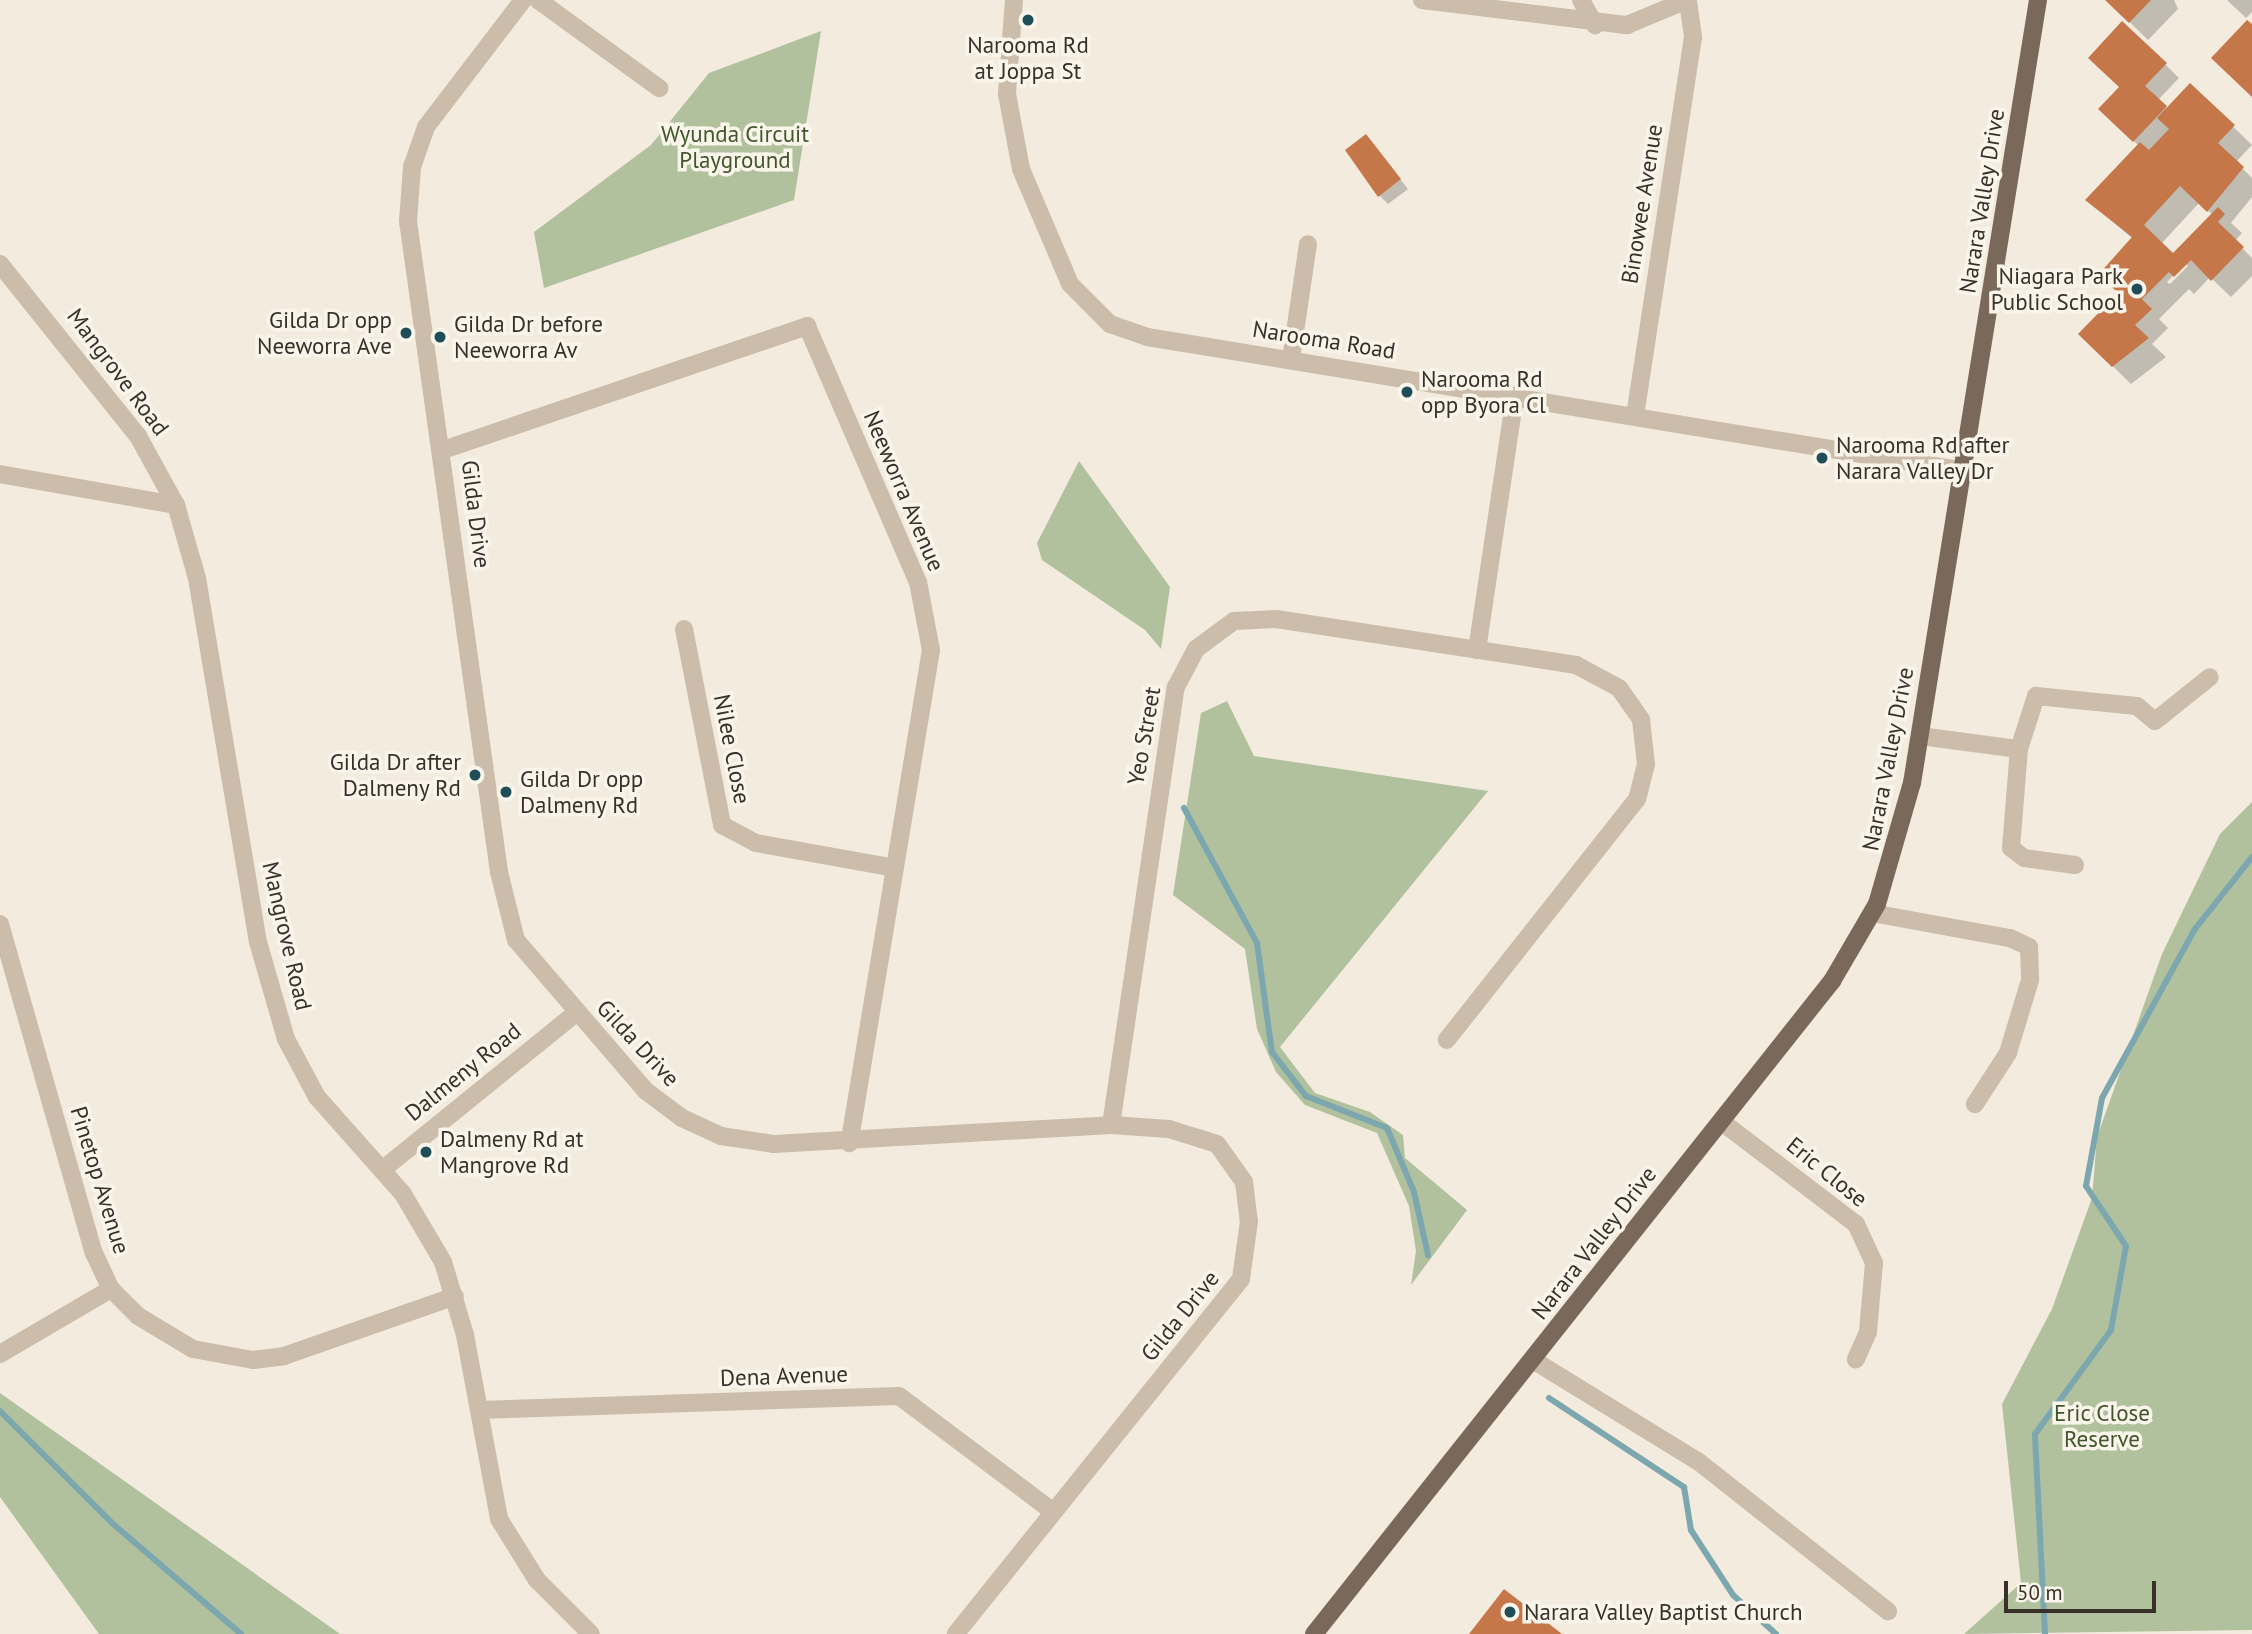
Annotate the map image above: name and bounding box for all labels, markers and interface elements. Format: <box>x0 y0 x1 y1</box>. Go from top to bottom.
marker: Narooma Rd at Joppa St <box>1020 12 1036 28</box>
place label: Narooma Rd at Joppa St <box>967 31 1089 85</box>
street label: Narara Valley Drive <box>1954 106 2010 296</box>
park label: Wyunda Circuit Playground <box>661 120 809 174</box>
street label: Binowee Avenue <box>1616 122 1668 286</box>
place label: Niagara Park Public School <box>1990 262 2123 316</box>
marker: Niagara Park Public School <box>2129 281 2145 297</box>
street label: Mangrove Road <box>61 303 175 441</box>
place label: Gilda Dr opp Neeworra Ave <box>256 306 392 360</box>
place label: Gilda Dr before Neeworra Av <box>454 310 603 364</box>
street label: Narooma Road <box>1251 315 1397 365</box>
marker: Gilda Dr opp Neeworra Ave <box>398 325 414 341</box>
marker: Gilda Dr before Neeworra Av <box>432 329 448 345</box>
place label: Narooma Rd opp Byora Cl <box>1421 365 1546 419</box>
marker: Narooma Rd opp Byora Cl <box>1399 384 1415 400</box>
street label: Neeworra Avenue <box>858 406 950 576</box>
place label: Narooma Rd after Narara Valley Dr <box>1836 431 2009 485</box>
marker: Narooma Rd after Narara Valley Dr <box>1814 450 1830 466</box>
street label: Gilda Drive <box>456 459 496 569</box>
street label: Narara Valley Drive <box>1857 664 1919 854</box>
street label: Yeo Street <box>1122 685 1166 787</box>
street label: Nilee Close <box>708 692 756 806</box>
place label: Gilda Dr after Dalmeny Rd <box>330 748 461 802</box>
place label: Gilda Dr opp Dalmeny Rd <box>520 765 643 819</box>
marker: Gilda Dr after Dalmeny Rd <box>467 767 483 783</box>
marker: Gilda Dr opp Dalmeny Rd <box>498 784 514 800</box>
street label: Mangrove Road <box>256 859 318 1013</box>
street label: Gilda Drive <box>591 994 685 1092</box>
street label: Dalmeny Road <box>399 1017 527 1127</box>
street label: Pinetop Avenue <box>64 1103 136 1257</box>
place label: Dalmeny Rd at Mangrove Rd <box>440 1125 584 1179</box>
street label: Eric Close <box>1781 1131 1873 1213</box>
marker: Dalmeny Rd at Mangrove Rd <box>418 1144 434 1160</box>
street label: Narara Valley Drive <box>1525 1161 1663 1325</box>
street label: Gilda Drive <box>1135 1265 1225 1367</box>
street label: Dena Avenue <box>719 1360 849 1392</box>
park label: Eric Close Reserve <box>2054 1399 2150 1453</box>
scale bar <box>2007 1568 2159 1612</box>
text: 50 m <box>2017 1579 2063 1606</box>
place label: Narara Valley Baptist Church <box>1524 1598 1804 1626</box>
marker: Narara Valley Baptist Church <box>1502 1604 1518 1620</box>

